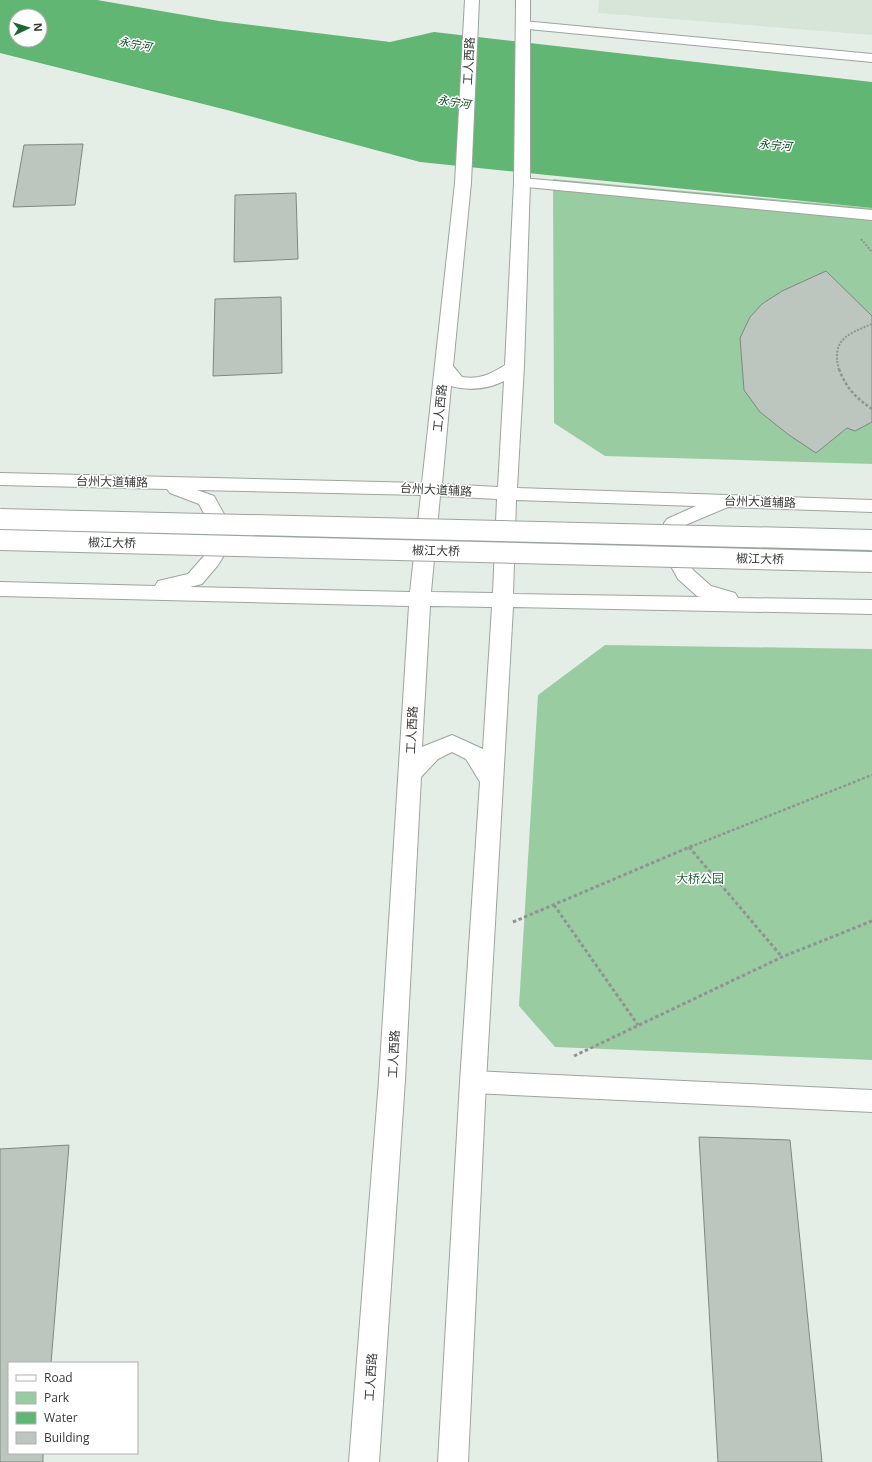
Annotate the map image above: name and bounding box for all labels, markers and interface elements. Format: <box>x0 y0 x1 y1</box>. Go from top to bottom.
north arrow <box>8 8 48 48</box>
text: N <box>31 22 46 32</box>
water label: 永宁河 <box>117 33 155 54</box>
street label: 工人西路 <box>459 37 478 85</box>
water label: 永宁河 <box>437 92 474 112</box>
water label: 永宁河 <box>758 136 794 154</box>
street label: 工人西路 <box>429 383 450 433</box>
street label: 台州大道辅路 <box>76 472 148 491</box>
street label: 台州大道辅路 <box>400 479 472 500</box>
street label: 台州大道辅路 <box>724 492 796 511</box>
street label: 椒江大桥 <box>88 534 136 551</box>
street label: 椒江大桥 <box>412 542 460 559</box>
street label: 椒江大桥 <box>736 550 784 567</box>
street label: 工人西路 <box>402 706 421 754</box>
park label: 大桥公园 <box>676 870 724 887</box>
street label: 工人西路 <box>384 1030 403 1078</box>
street label: 工人西路 <box>360 1352 381 1402</box>
legend <box>8 1362 138 1454</box>
text: Road <box>44 1369 73 1386</box>
text: Park <box>44 1389 70 1406</box>
text: Water <box>44 1409 78 1426</box>
text: Building <box>44 1429 90 1446</box>

